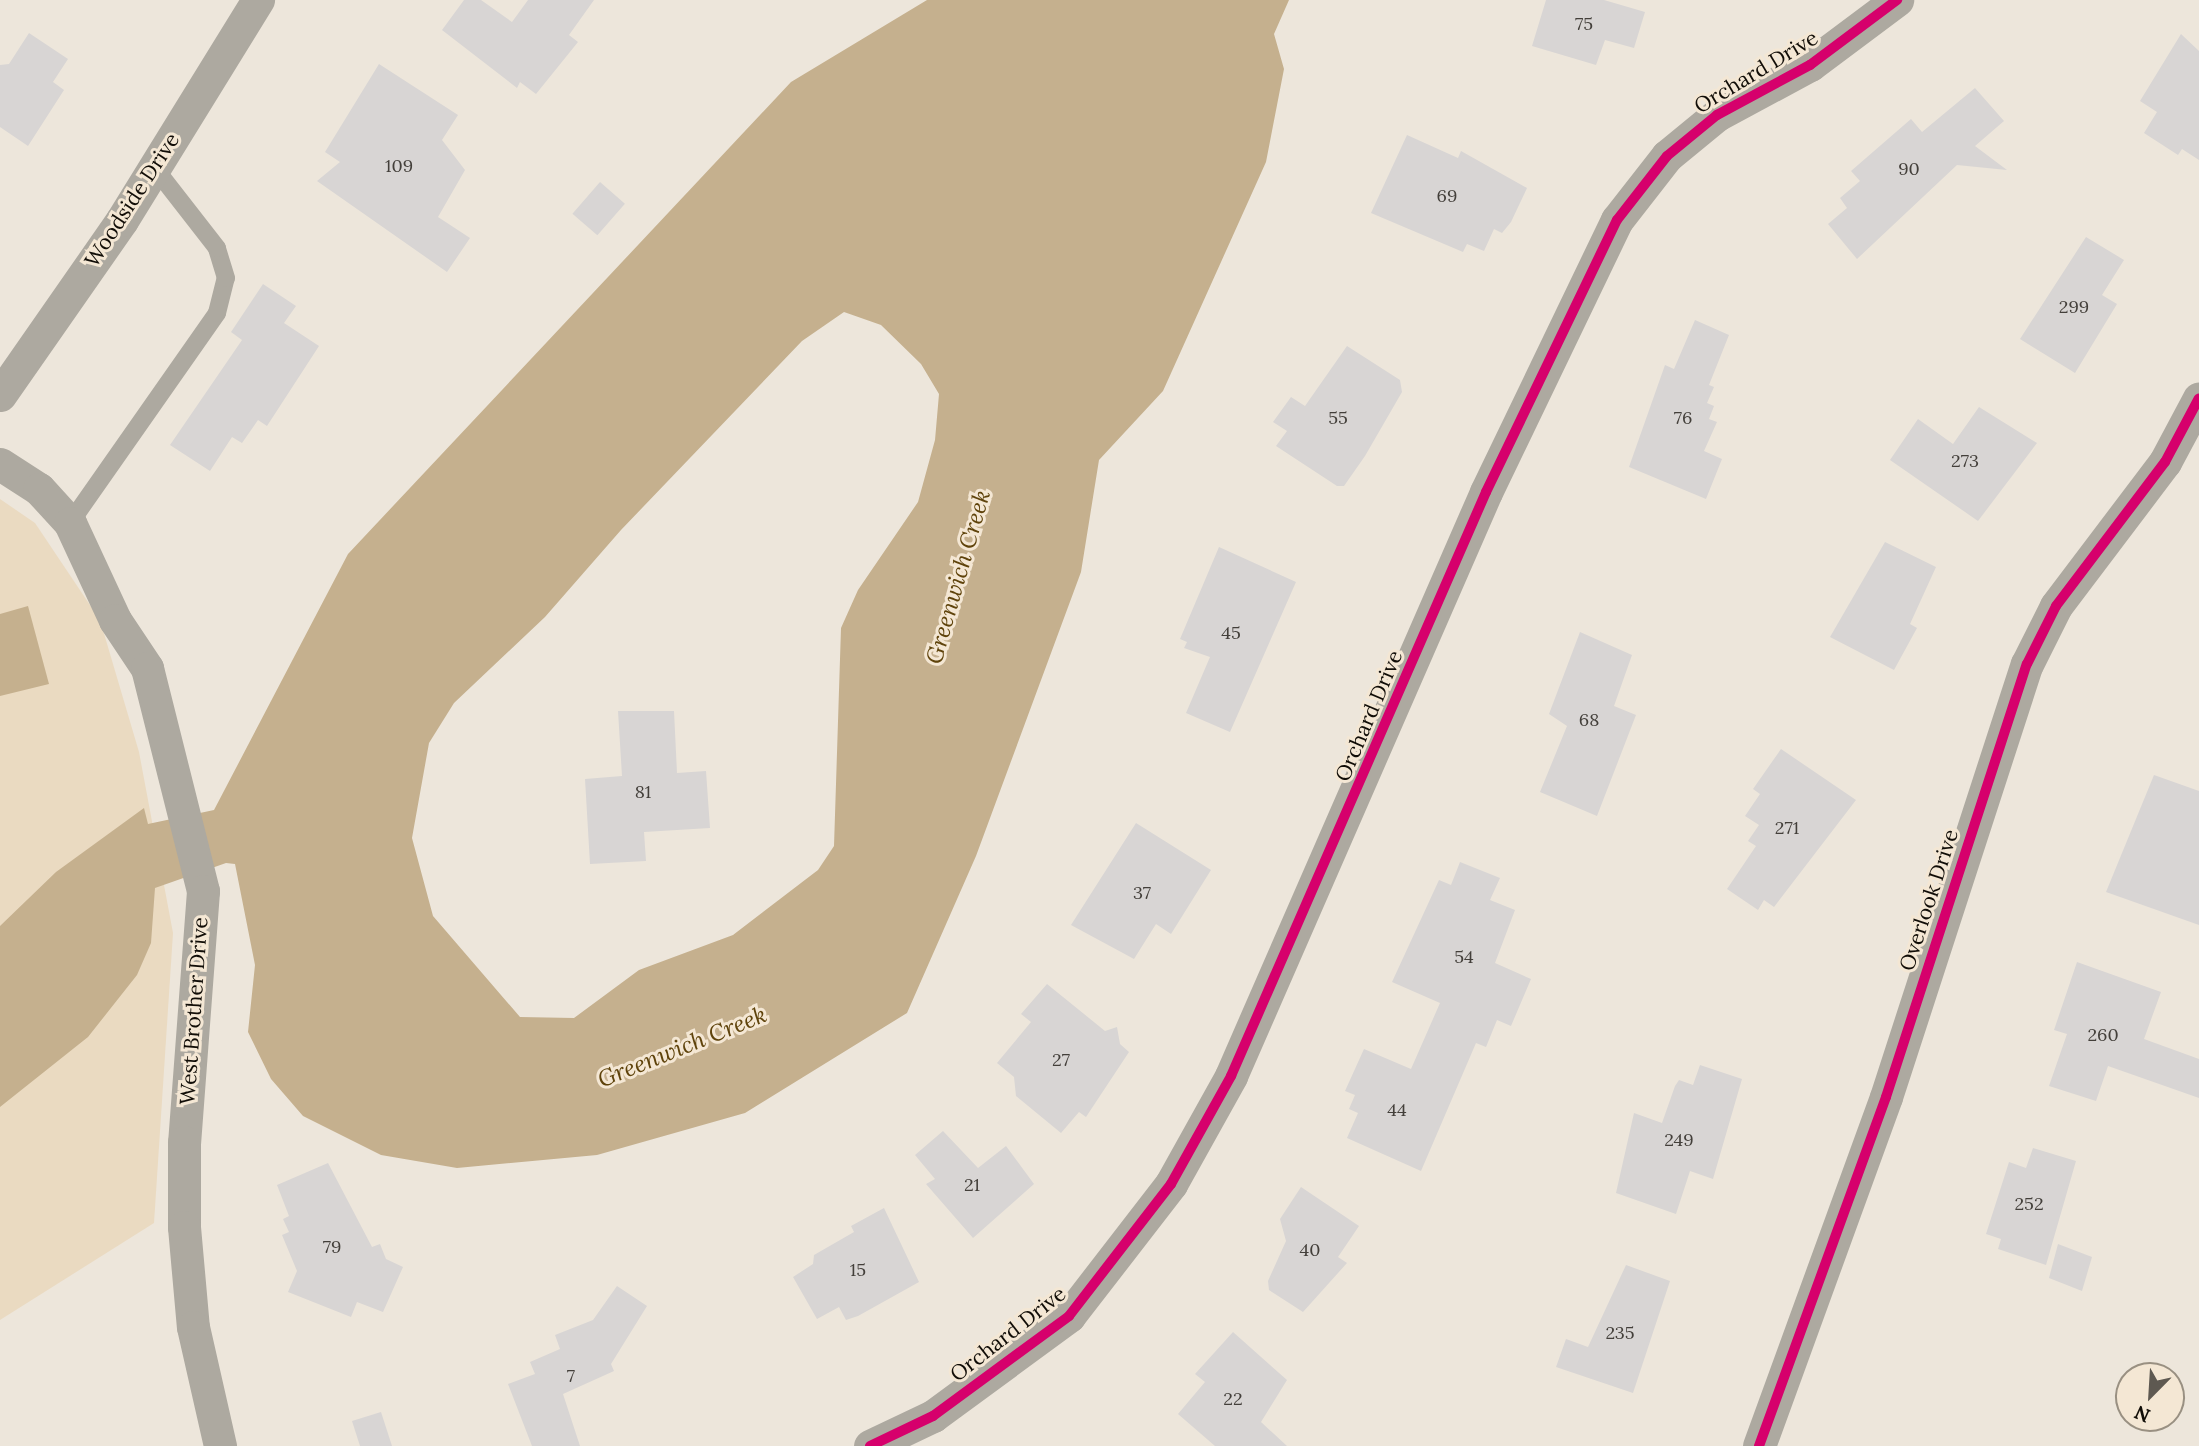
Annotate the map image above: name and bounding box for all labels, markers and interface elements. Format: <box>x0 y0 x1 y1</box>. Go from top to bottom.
house number: 75 <box>1575 13 1593 35</box>
street label: Orchard Drive <box>1690 25 1822 119</box>
street label: Woodside Drive <box>79 128 185 272</box>
house number: 109 <box>385 155 413 177</box>
house number: 90 <box>1898 158 1920 180</box>
house number: 69 <box>1437 185 1457 207</box>
house number: 299 <box>2059 296 2089 318</box>
house number: 55 <box>1328 407 1348 429</box>
house number: 76 <box>1674 407 1692 429</box>
house number: 273 <box>1951 450 1979 472</box>
water label: Greenwich Creek <box>920 487 996 667</box>
house number: 45 <box>1221 622 1241 644</box>
street label: Orchard Drive <box>1330 647 1408 785</box>
house number: 68 <box>1579 709 1599 731</box>
house number: 81 <box>635 781 651 803</box>
house number: 271 <box>1775 817 1799 839</box>
street label: Overlook Drive <box>1894 826 1964 974</box>
house number: 37 <box>1133 882 1151 904</box>
street label: West Brother Drive <box>175 916 213 1106</box>
house number: 54 <box>1454 946 1474 968</box>
water label: Greenwich Creek <box>594 1001 770 1093</box>
house number: 260 <box>2087 1024 2119 1046</box>
house number: 27 <box>1052 1049 1070 1071</box>
house number: 44 <box>1387 1099 1407 1121</box>
house number: 249 <box>1664 1129 1694 1151</box>
house number: 21 <box>964 1174 980 1196</box>
house number: 252 <box>2014 1193 2044 1215</box>
house number: 79 <box>323 1236 341 1258</box>
house number: 40 <box>1300 1239 1320 1261</box>
house number: 15 <box>850 1259 866 1281</box>
street label: Orchard Drive <box>945 1281 1071 1387</box>
house number: 235 <box>1605 1322 1635 1344</box>
north arrow <box>2115 1362 2185 1432</box>
house number: 7 <box>567 1365 575 1387</box>
house number: 22 <box>1223 1388 1243 1410</box>
text: N <box>2131 1400 2154 1428</box>

